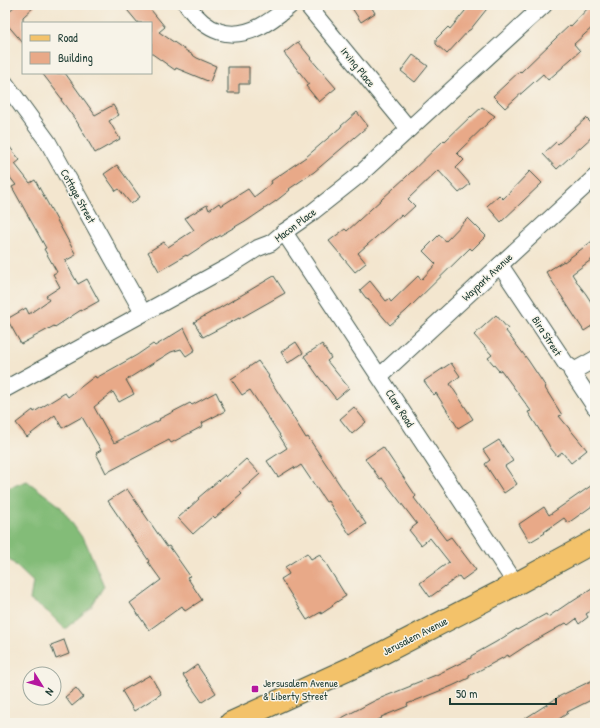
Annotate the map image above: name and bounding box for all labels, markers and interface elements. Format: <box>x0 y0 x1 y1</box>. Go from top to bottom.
legend <box>22 22 152 74</box>
text: Road <box>58 29 78 46</box>
street label: Irving Place <box>338 44 379 90</box>
text: Building <box>58 49 93 66</box>
street label: Cottage Street <box>57 166 99 226</box>
street label: Macon Place <box>272 205 319 245</box>
street label: Waypark Avenue <box>459 250 516 304</box>
street label: Bira Street <box>529 313 565 359</box>
street label: Clare Road <box>383 386 418 430</box>
street label: Jerusalem Avenue <box>380 613 450 658</box>
north arrow <box>22 666 62 706</box>
place label: Jersusalem Avenue & Liberty Street <box>263 676 339 703</box>
scale bar <box>450 680 556 706</box>
marker: Jersusalem Avenue & Liberty Street <box>250 684 260 694</box>
text: N <box>43 685 57 699</box>
text: 50 m <box>456 685 477 702</box>

